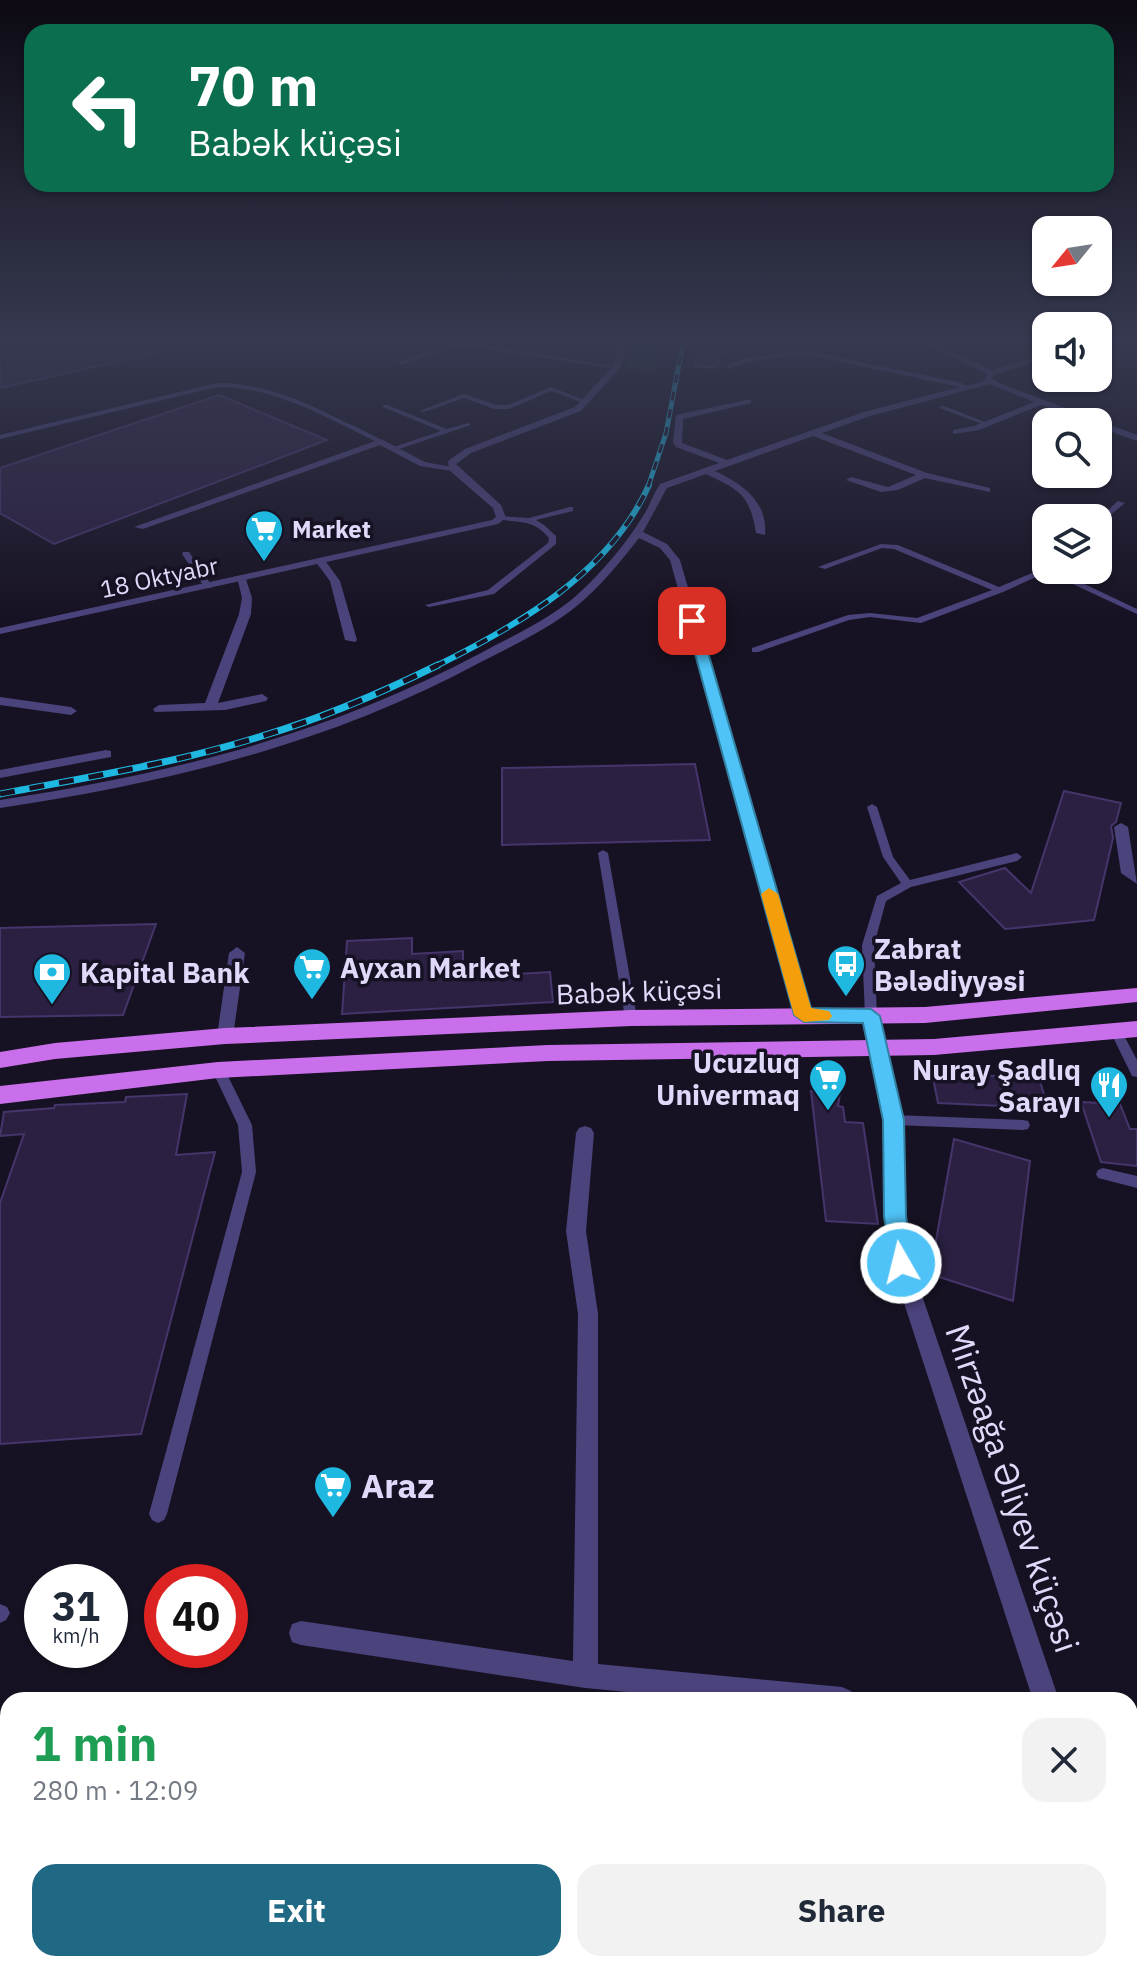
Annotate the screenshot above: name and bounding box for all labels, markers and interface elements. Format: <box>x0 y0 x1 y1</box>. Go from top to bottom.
text: 70 m <box>188 49 318 121</box>
icon: left <box>56 56 160 160</box>
text: Babək küçəsi <box>188 119 402 166</box>
north arrow <box>1032 216 1112 296</box>
map controls <box>1032 216 1112 584</box>
button: sound <box>1032 312 1112 392</box>
button: search <box>1032 408 1112 488</box>
button: layers <box>1032 504 1112 584</box>
supermarket icon: Market <box>243 508 285 563</box>
place label: Market <box>292 513 371 545</box>
street label: 18 Oktyabr <box>97 549 221 605</box>
pin <box>658 587 726 655</box>
icon: arrive <box>670 599 714 643</box>
place label: Zabrat Bәlәdiyyәsi <box>874 930 1025 999</box>
bus stop icon: Zabrat Bәlәdiyyәsi <box>825 943 867 998</box>
supermarket icon: Ayxan Market <box>291 946 333 1001</box>
place label: Ayxan Market <box>340 949 521 986</box>
bank icon: Kapital Bank <box>31 951 73 1006</box>
place label: Kapital Bank <box>80 954 250 991</box>
street label: Babək küçəsi <box>555 970 723 1012</box>
place label: Ucuzluq Univermaq <box>656 1044 800 1113</box>
place label: Nuray Şadlıq Sarayı <box>912 1051 1081 1120</box>
supermarket icon: Ucuzluq Univermaq <box>807 1057 849 1112</box>
restaurant icon: Nuray Şadlıq Sarayı <box>1088 1064 1130 1119</box>
position arrow <box>859 1221 943 1305</box>
street label: Mirzəağa Əliyev küçəsi <box>936 1318 1090 1658</box>
place label: Araz <box>361 1463 435 1507</box>
supermarket icon: Araz <box>312 1464 354 1519</box>
speed limit sign: 40 <box>144 1564 248 1668</box>
text: 31 <box>52 1580 100 1632</box>
text: km/h <box>52 1622 100 1649</box>
text: 1 min <box>32 1712 157 1774</box>
button: close <box>1022 1718 1106 1802</box>
text: 280 m · 12:09 <box>32 1773 198 1807</box>
button: Exit <box>32 1864 561 1956</box>
button: Share <box>577 1864 1106 1956</box>

